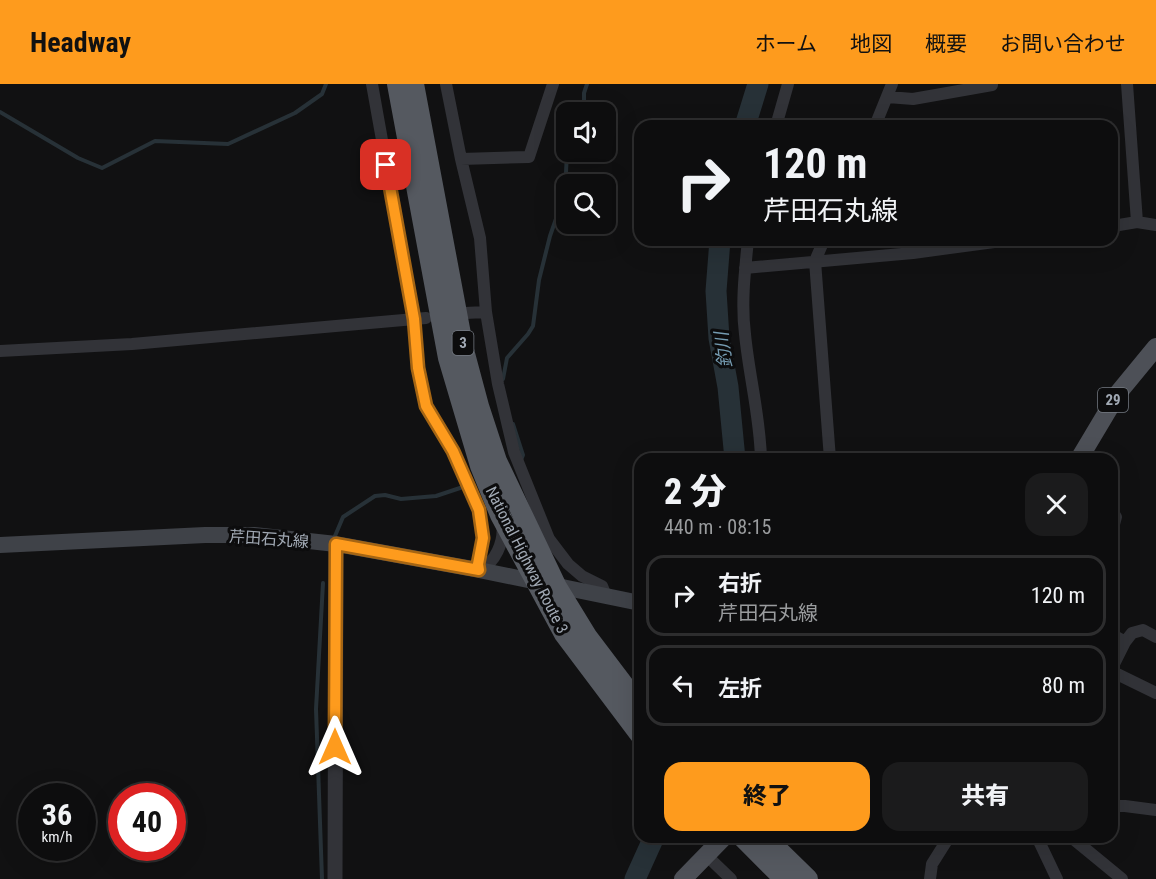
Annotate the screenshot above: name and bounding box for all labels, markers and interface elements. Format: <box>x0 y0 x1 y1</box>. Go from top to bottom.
text: Headway <box>30 26 131 59</box>
text: ホーム <box>755 32 817 56</box>
text: 地図 <box>850 32 892 56</box>
text: 概要 <box>925 32 967 56</box>
text: お問い合わせ <box>1000 32 1126 56</box>
map controls <box>556 102 616 234</box>
button: sound <box>556 102 616 162</box>
pin <box>360 139 411 190</box>
text: 120 m <box>763 139 868 188</box>
icon: right <box>664 144 742 222</box>
icon: arrive <box>369 148 402 181</box>
button: search <box>556 174 616 234</box>
text: 芹田石丸線 <box>763 195 898 227</box>
water label: 釣川 <box>710 329 736 369</box>
road number: 3 <box>452 331 474 355</box>
road number: 29 <box>1098 388 1128 412</box>
text: 2 分 <box>664 471 727 513</box>
button: close <box>1025 473 1088 536</box>
street label: National Highway Route 3 <box>482 483 572 637</box>
text: 440 m · 08:15 <box>664 515 771 539</box>
street label: 芹田石丸線 <box>228 527 310 551</box>
text: 右折 <box>718 571 762 596</box>
icon: right <box>667 579 700 612</box>
text: 120 m <box>1031 583 1085 608</box>
text: 芹田石丸線 <box>718 601 818 625</box>
icon: left <box>667 669 700 702</box>
text: 80 m <box>1042 673 1085 698</box>
text: 左折 <box>718 676 762 701</box>
position arrow <box>303 715 367 779</box>
button: 終了 <box>664 762 870 831</box>
button: 共有 <box>882 762 1088 831</box>
speed limit sign: 40 <box>108 783 186 861</box>
text: 36 <box>42 797 72 832</box>
text: km/h <box>42 828 72 846</box>

